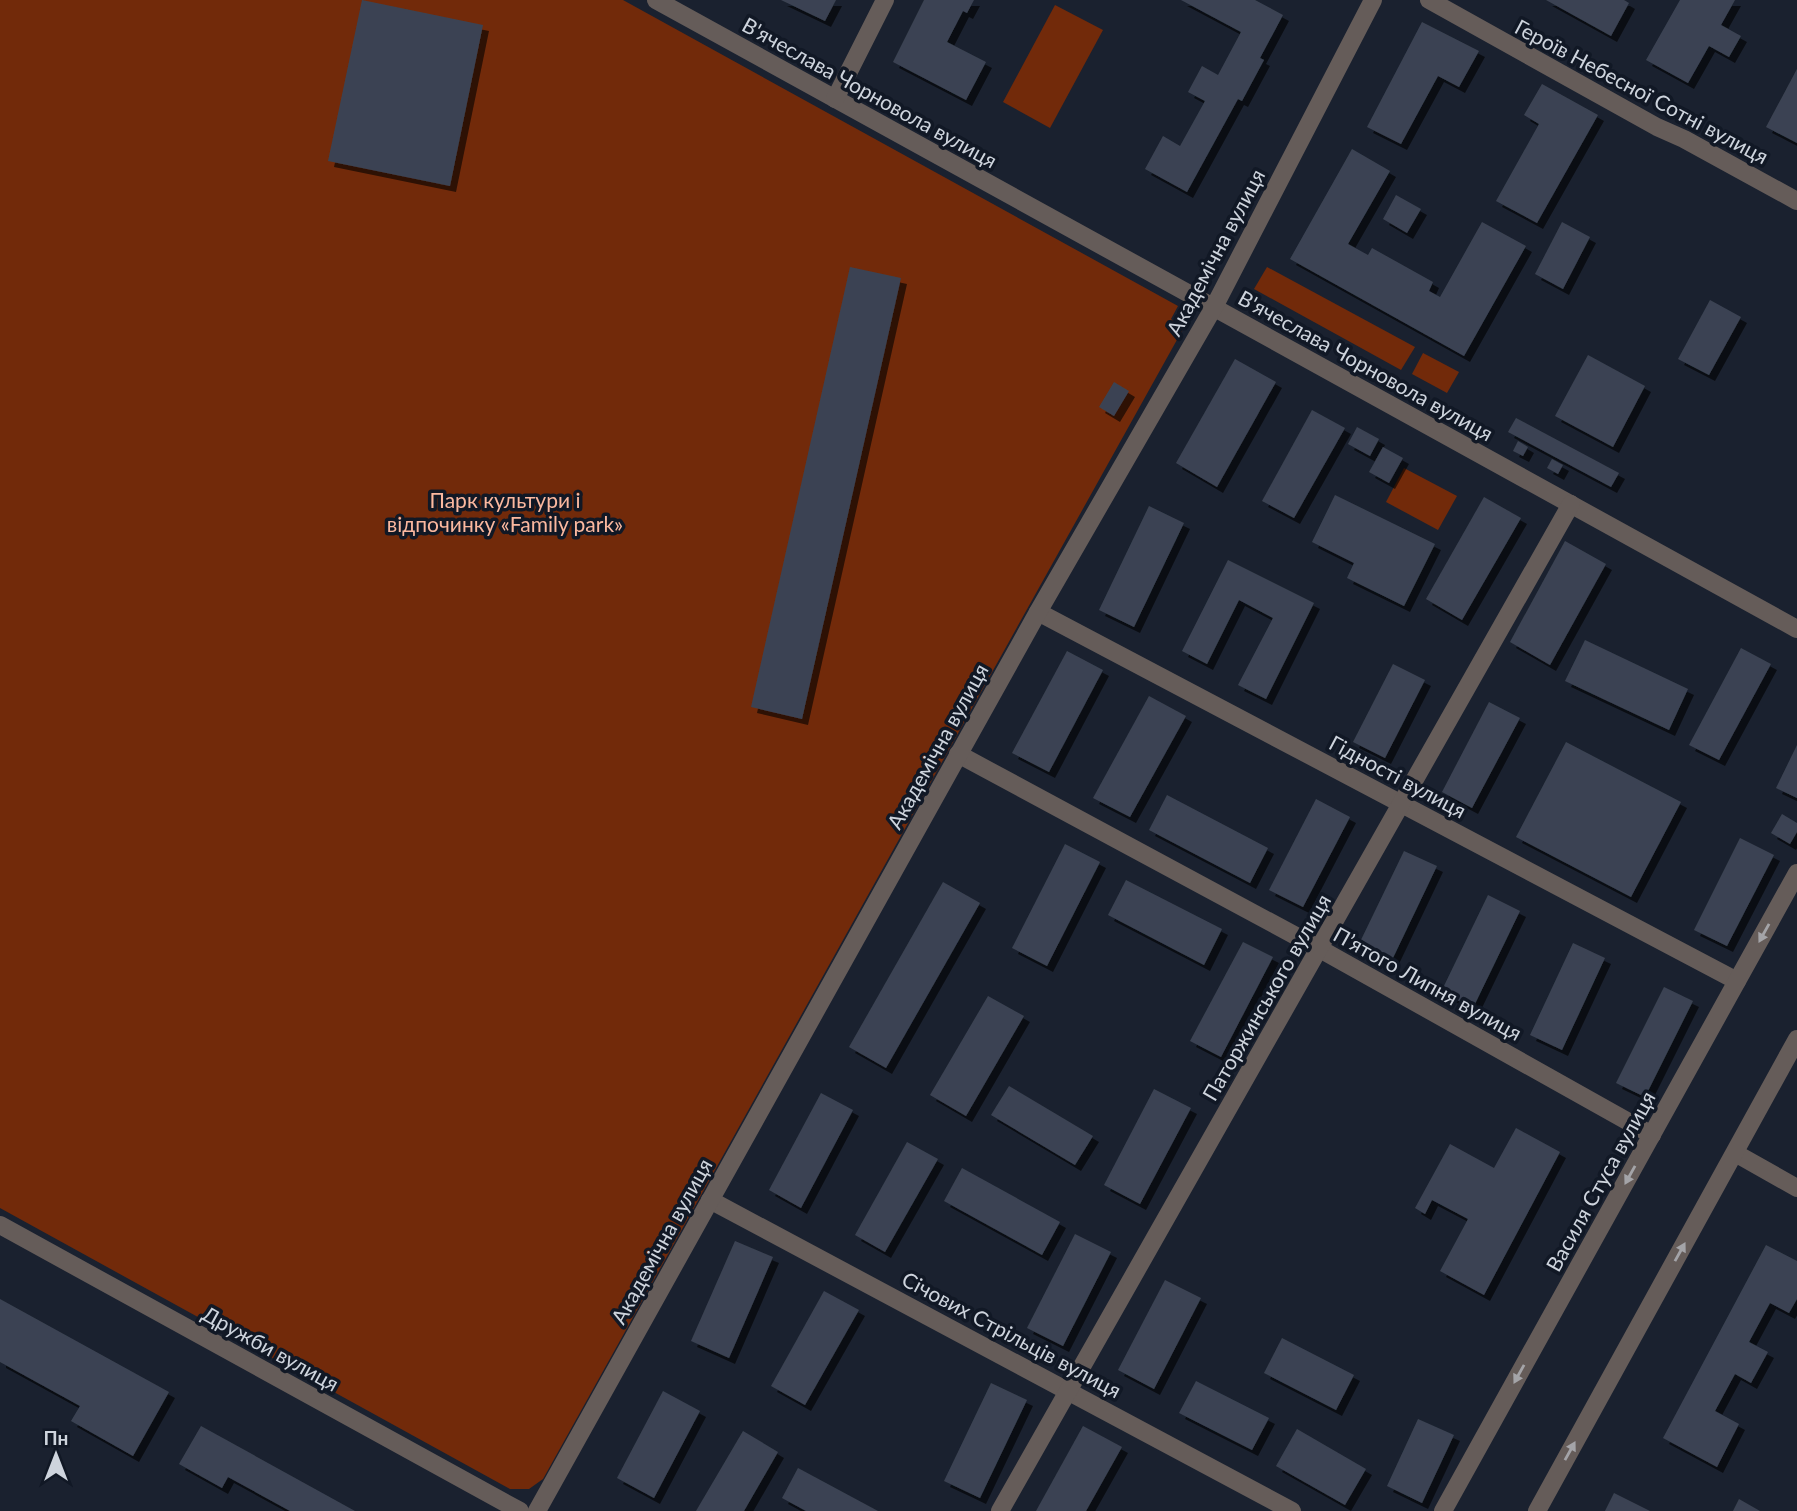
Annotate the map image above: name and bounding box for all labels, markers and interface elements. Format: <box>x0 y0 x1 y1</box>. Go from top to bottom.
street label: В'ячеслава Чорновола вулиця <box>738 11 1002 173</box>
street label: Героїв Небесної Сотні вулиця <box>1511 13 1773 169</box>
street label: Академічна вулиця <box>1161 164 1269 340</box>
street label: В'ячеслава Чорновола вулиця <box>1234 284 1498 446</box>
park label: Парк культури і відпочинку «Family park» <box>387 487 623 536</box>
street label: Академічна вулиця <box>881 659 993 833</box>
street label: Гідності вулиця <box>1325 729 1471 823</box>
street label: Паторжинського вулиця <box>1197 889 1335 1105</box>
street label: П’ятого Липня вулиця <box>1330 921 1526 1045</box>
one-way arrow <box>1758 923 1770 943</box>
street label: Василя Стуса вулиця <box>1540 1087 1660 1275</box>
street label: Академічна вулиця <box>605 1154 717 1328</box>
one-way arrow <box>1624 1165 1636 1184</box>
one-way arrow <box>1674 1242 1686 1262</box>
street label: Січових Стрільців вулиця <box>898 1266 1126 1402</box>
street label: Дружби вулиця <box>198 1300 344 1396</box>
one-way arrow <box>1513 1364 1525 1383</box>
north arrow <box>21 1420 91 1490</box>
text: Пн <box>44 1426 68 1449</box>
one-way arrow <box>1563 1441 1575 1461</box>

